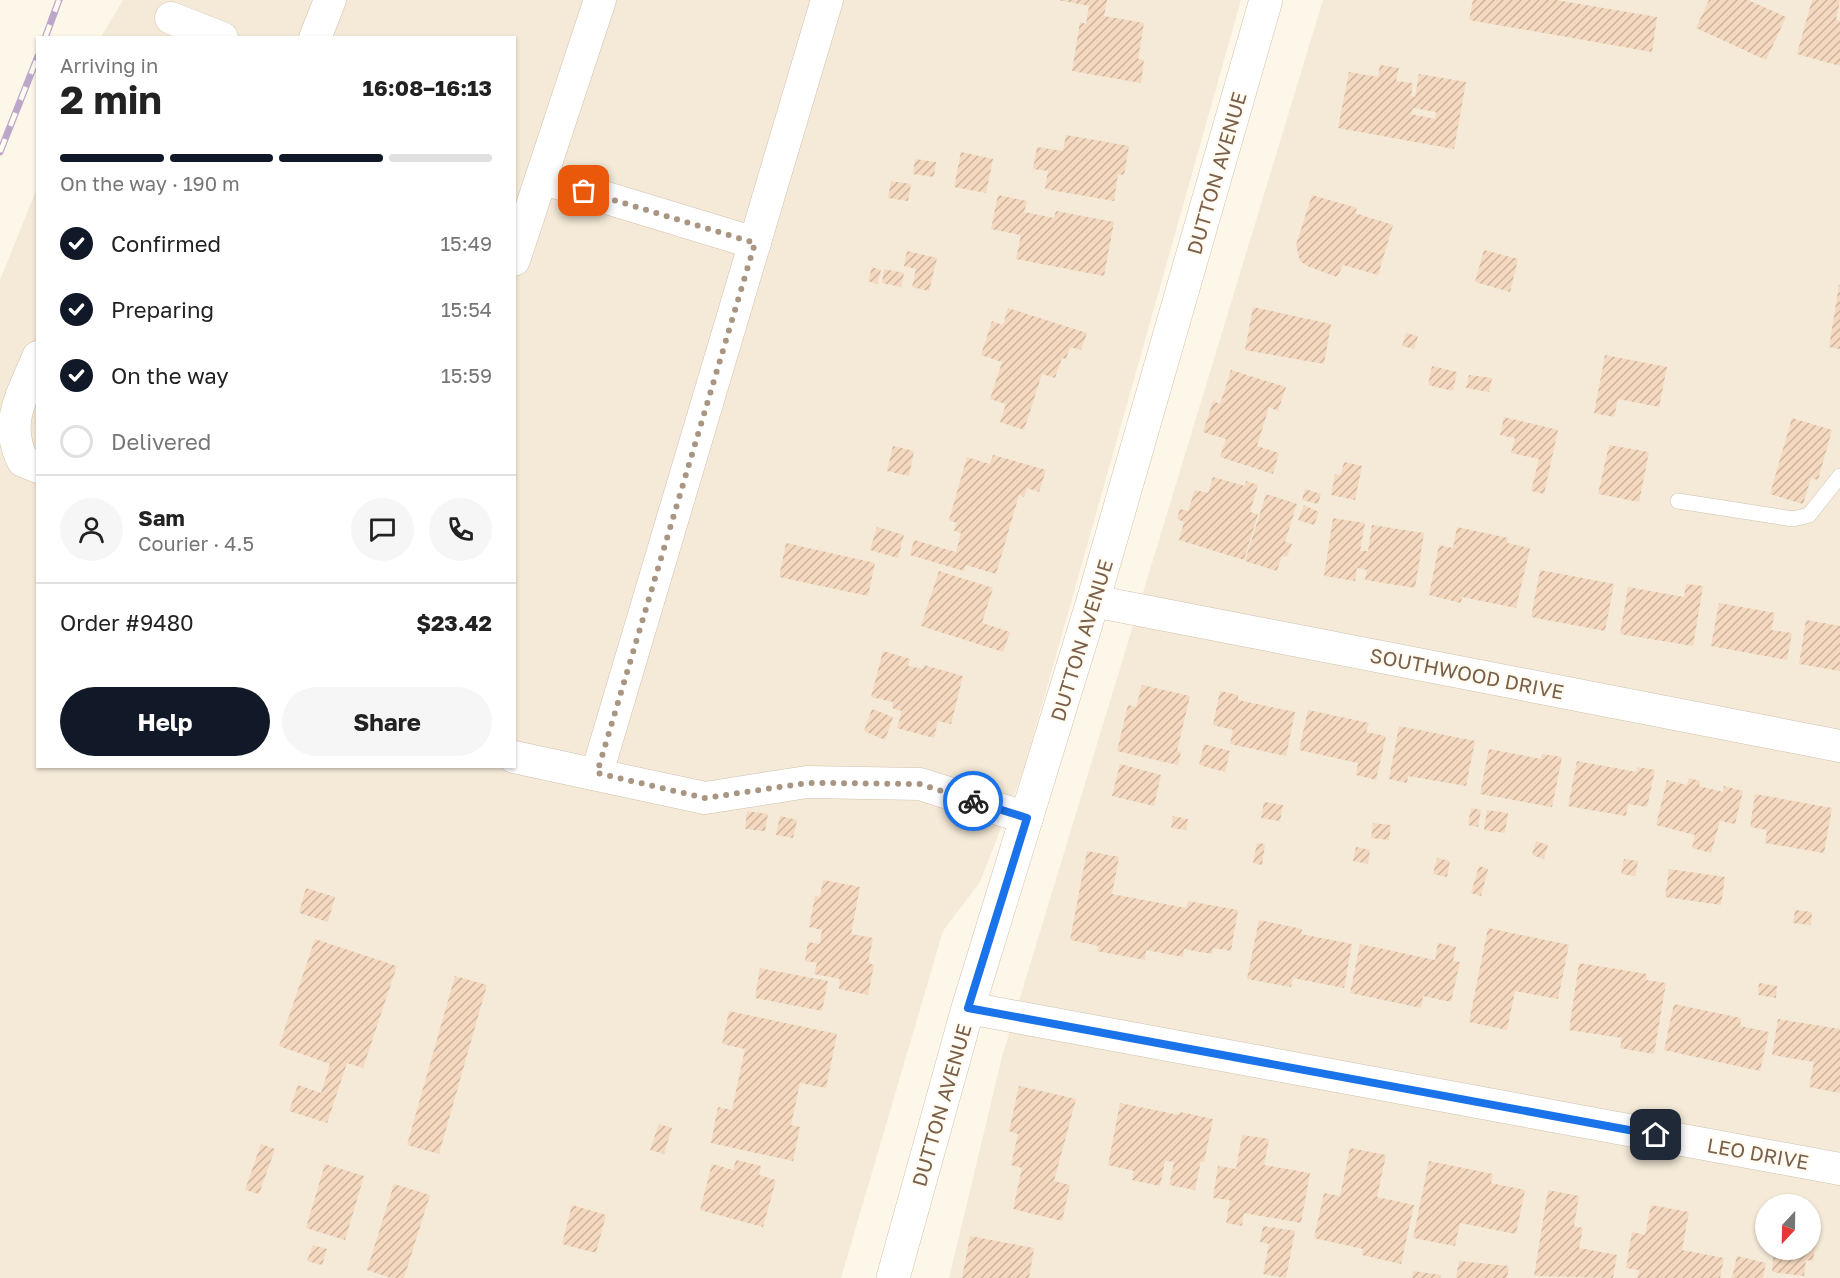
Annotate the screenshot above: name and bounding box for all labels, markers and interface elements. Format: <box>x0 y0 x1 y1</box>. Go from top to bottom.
text: Arriving in <box>60 53 158 77</box>
text: 16:08–16:13 <box>363 74 492 101</box>
text: 2 min <box>60 76 162 123</box>
street label: DUTTON AVENUE <box>1181 89 1251 257</box>
pin <box>558 165 609 216</box>
text: On the way · 190 m <box>60 171 240 195</box>
icon: bag <box>567 174 600 207</box>
icon: check <box>60 227 93 260</box>
text: Confirmed <box>111 230 221 257</box>
text: 15:49 <box>440 231 492 255</box>
icon: check <box>60 293 93 326</box>
text: Preparing <box>111 296 214 323</box>
text: 15:54 <box>441 297 492 321</box>
icon: check <box>60 359 93 392</box>
text: On the way <box>111 362 229 389</box>
text: 15:59 <box>441 363 492 387</box>
text: Delivered <box>111 428 211 455</box>
button: person <box>60 498 123 561</box>
button: chat <box>351 498 414 561</box>
button: phone <box>429 498 492 561</box>
text: Sam <box>138 504 185 531</box>
text: Courier · 4.5 <box>138 531 254 555</box>
street label: DUTTON AVENUE <box>1045 556 1117 724</box>
text: Order #9480 <box>60 609 194 636</box>
text: $23.42 <box>416 609 492 636</box>
street label: SOUTHWOOD DRIVE <box>1368 642 1566 704</box>
button: Help <box>60 687 270 756</box>
button: Share <box>282 687 492 756</box>
courier <box>943 771 1003 831</box>
icon: bike <box>957 785 990 818</box>
street label: DUTTON AVENUE <box>906 1021 976 1189</box>
pin <box>1630 1109 1681 1160</box>
icon: home <box>1639 1118 1672 1151</box>
street label: LEO DRIVE <box>1705 1132 1811 1174</box>
north arrow <box>1755 1194 1821 1260</box>
map controls <box>1755 1194 1821 1260</box>

